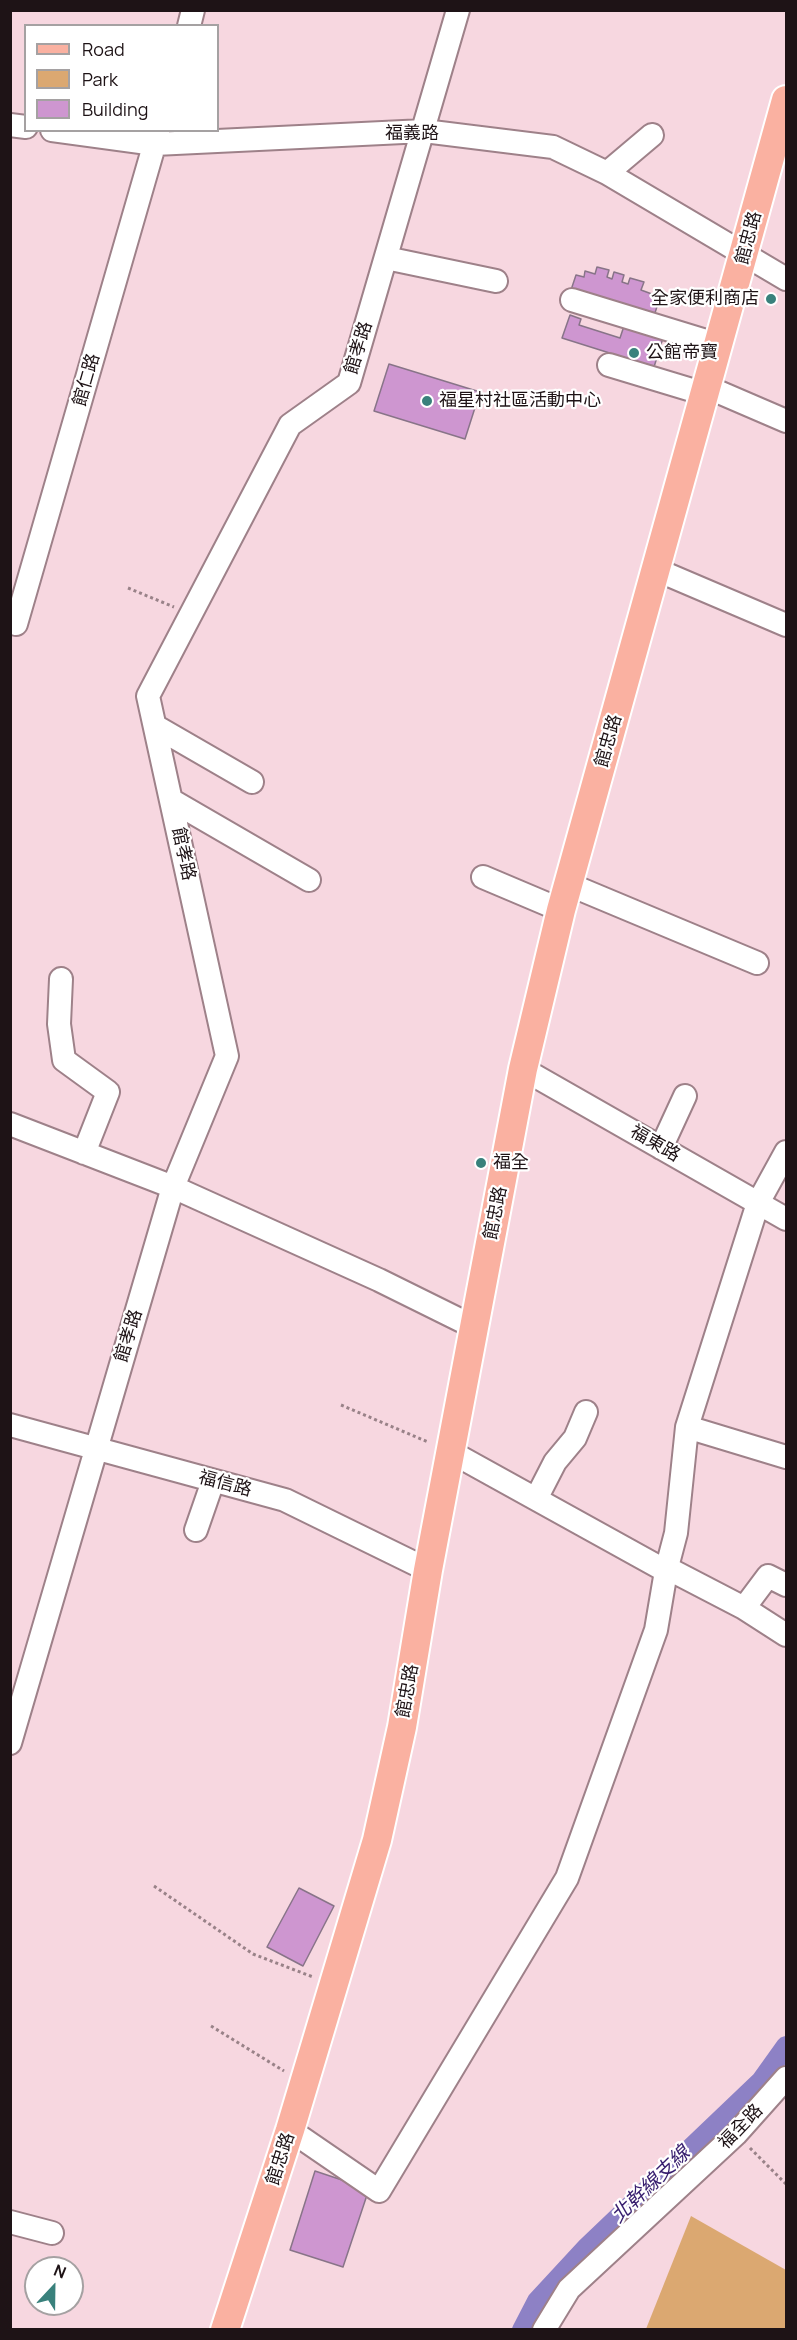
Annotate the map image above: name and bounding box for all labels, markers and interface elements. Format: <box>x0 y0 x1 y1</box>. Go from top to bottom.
legend <box>24 24 219 132</box>
text: Road <box>82 37 125 61</box>
text: Park <box>82 67 118 91</box>
text: Building <box>82 97 148 121</box>
street label: 福義路 <box>385 123 439 145</box>
street label: 館忠路 <box>732 209 766 267</box>
place label: 全家便利商店 <box>651 288 759 310</box>
marker: 全家便利商店 <box>764 292 778 306</box>
street label: 館孝路 <box>341 319 377 377</box>
place label: 公館帝寶 <box>646 342 718 364</box>
marker: 公館帝寶 <box>627 346 641 360</box>
street label: 館仁路 <box>69 351 105 409</box>
place label: 福星村社區活動中心 <box>439 390 601 412</box>
marker: 福星村社區活動中心 <box>420 394 434 408</box>
street label: 館忠路 <box>591 712 627 770</box>
street label: 館孝路 <box>167 825 199 883</box>
street label: 福東路 <box>626 1121 684 1167</box>
place label: 福全 <box>493 1152 529 1174</box>
marker: 福全 <box>474 1156 488 1170</box>
street label: 館忠路 <box>480 1184 512 1242</box>
street label: 館孝路 <box>111 1307 147 1365</box>
street label: 福信路 <box>196 1467 254 1501</box>
street label: 館忠路 <box>393 1663 423 1719</box>
street label: 福全路 <box>714 2100 768 2154</box>
street label: 館忠路 <box>262 2130 300 2188</box>
water label: 北幹線支線 <box>607 2142 695 2228</box>
north arrow <box>24 2256 84 2316</box>
text: N <box>51 2259 69 2284</box>

